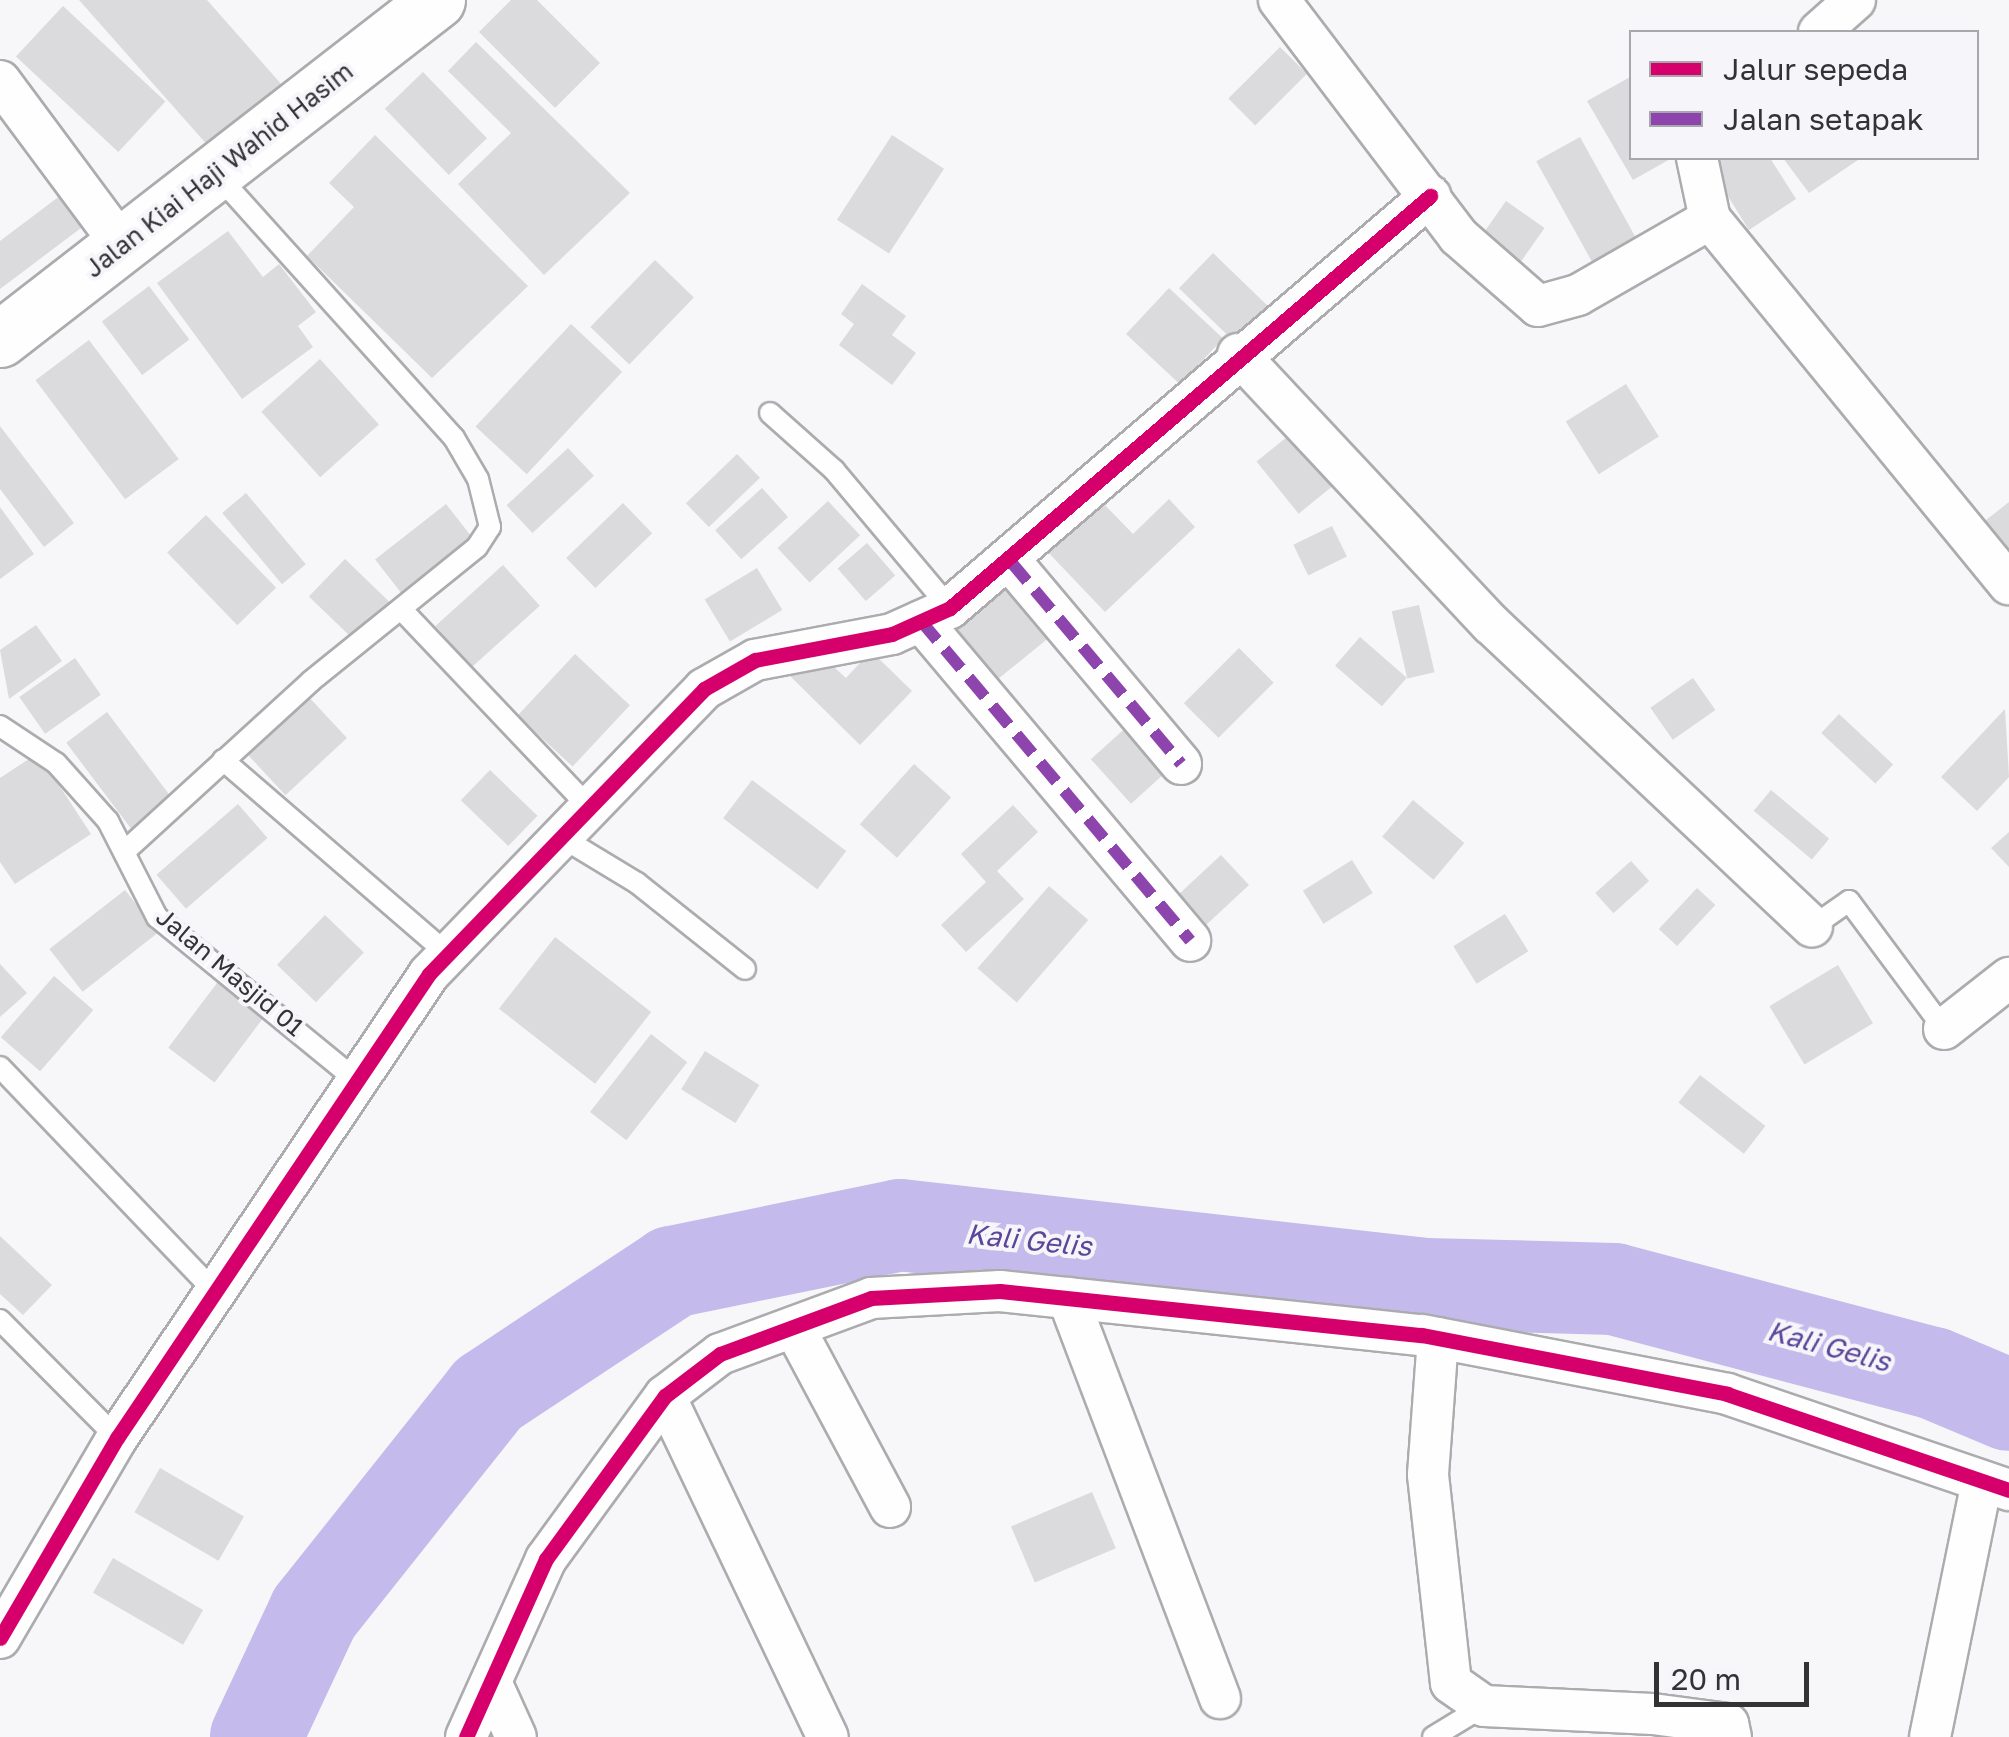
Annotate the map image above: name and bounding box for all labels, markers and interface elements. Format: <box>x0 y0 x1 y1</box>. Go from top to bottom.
legend <box>1629 30 1979 160</box>
text: Jalur sepeda <box>1723 51 1908 87</box>
street label: Jalan Kiai Haji Wahid Hasim <box>79 56 359 284</box>
text: Jalan setapak <box>1723 101 1924 137</box>
street label: Jalan Masjid 01 <box>150 902 310 1042</box>
water label: Kali Gelis <box>965 1217 1093 1263</box>
water label: Kali Gelis <box>1764 1314 1894 1378</box>
scale bar <box>1659 1642 1814 1704</box>
text: 20 m <box>1671 1661 1741 1697</box>

